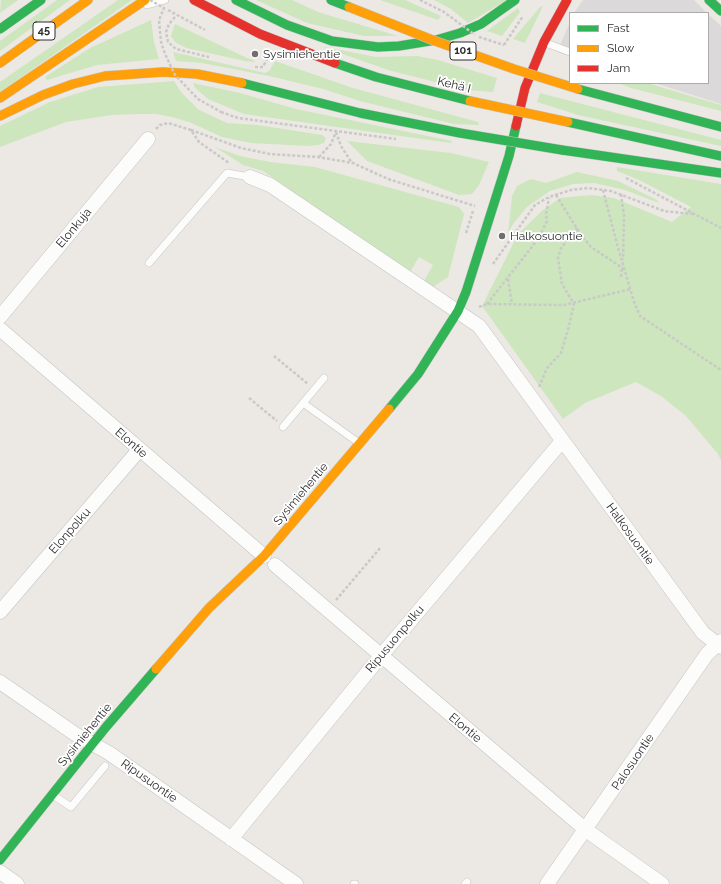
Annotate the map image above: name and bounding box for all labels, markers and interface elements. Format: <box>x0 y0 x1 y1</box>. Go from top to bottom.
legend <box>569 12 709 84</box>
text: Fast <box>607 21 630 35</box>
road number: 45 <box>33 22 55 40</box>
text: Slow <box>607 41 634 55</box>
road number: 101 <box>450 42 476 60</box>
place label: Sysimiehentie <box>263 47 340 61</box>
marker: Sysimiehentie <box>250 49 260 59</box>
text: Jam <box>607 61 630 75</box>
street label: Kehä I <box>436 74 472 96</box>
street label: Elonkuja <box>53 205 95 251</box>
place label: Halkosuontie <box>510 229 582 243</box>
marker: Halkosuontie <box>497 231 507 241</box>
street label: Elontie <box>112 425 150 461</box>
street label: Sysimiehentie <box>271 460 331 528</box>
street label: Halkosuontie <box>603 500 657 568</box>
street label: Elonpolku <box>46 505 94 557</box>
street label: Ripusuonpolku <box>363 602 427 676</box>
street label: Sysimiehentie <box>55 700 115 770</box>
street label: Elontie <box>446 710 484 746</box>
street label: Palosuontie <box>609 731 657 793</box>
street label: Ripusuontie <box>118 756 180 806</box>

